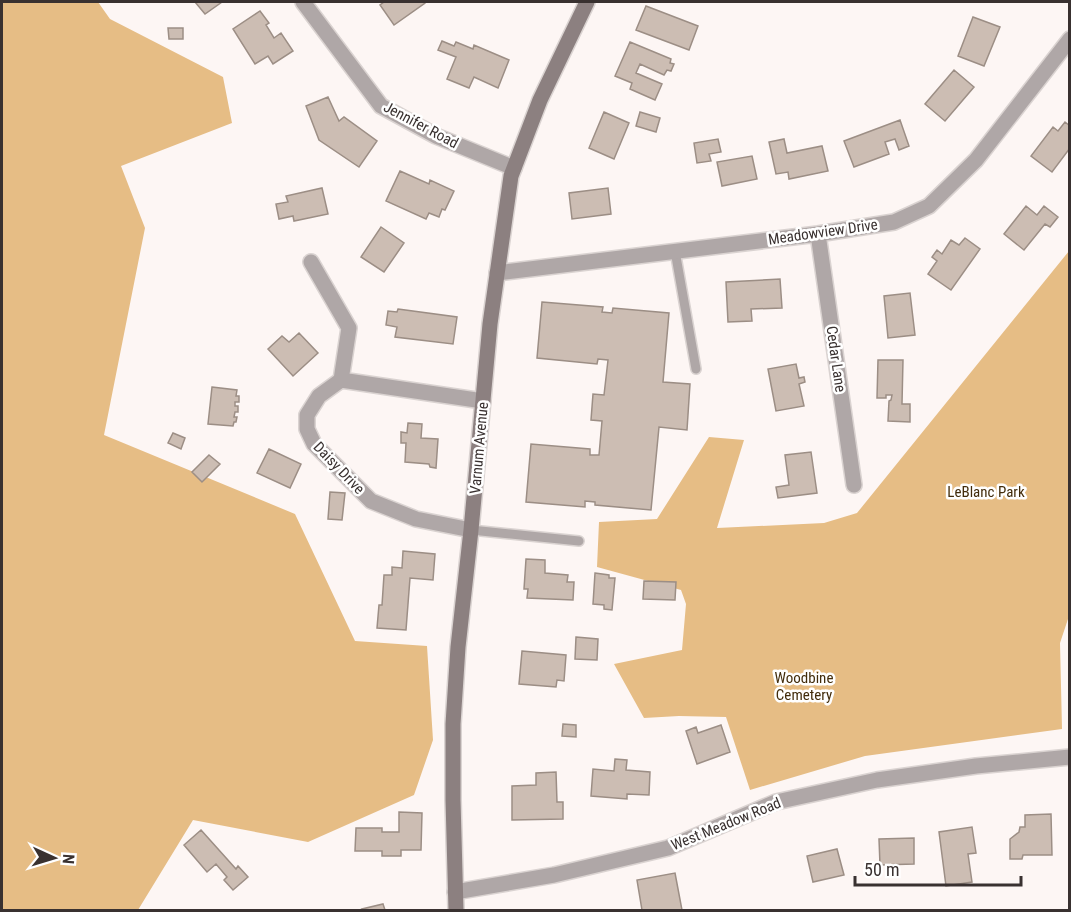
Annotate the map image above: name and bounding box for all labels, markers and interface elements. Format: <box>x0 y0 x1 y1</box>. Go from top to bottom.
street label: Jennifer Road <box>381 98 461 152</box>
street label: Meadowview Drive <box>767 215 879 249</box>
street label: Cedar Lane <box>822 325 850 393</box>
street label: Varnum Avenue <box>466 401 492 495</box>
street label: Daisy Drive <box>310 438 368 498</box>
park label: LeBlanc Park <box>947 483 1025 501</box>
park label: Woodbine Cemetery <box>775 669 833 704</box>
street label: West Meadow Road <box>668 794 784 854</box>
north arrow <box>24 828 84 888</box>
scale bar <box>855 849 1022 887</box>
text: N <box>59 853 78 865</box>
text: 50 m <box>864 859 899 880</box>

